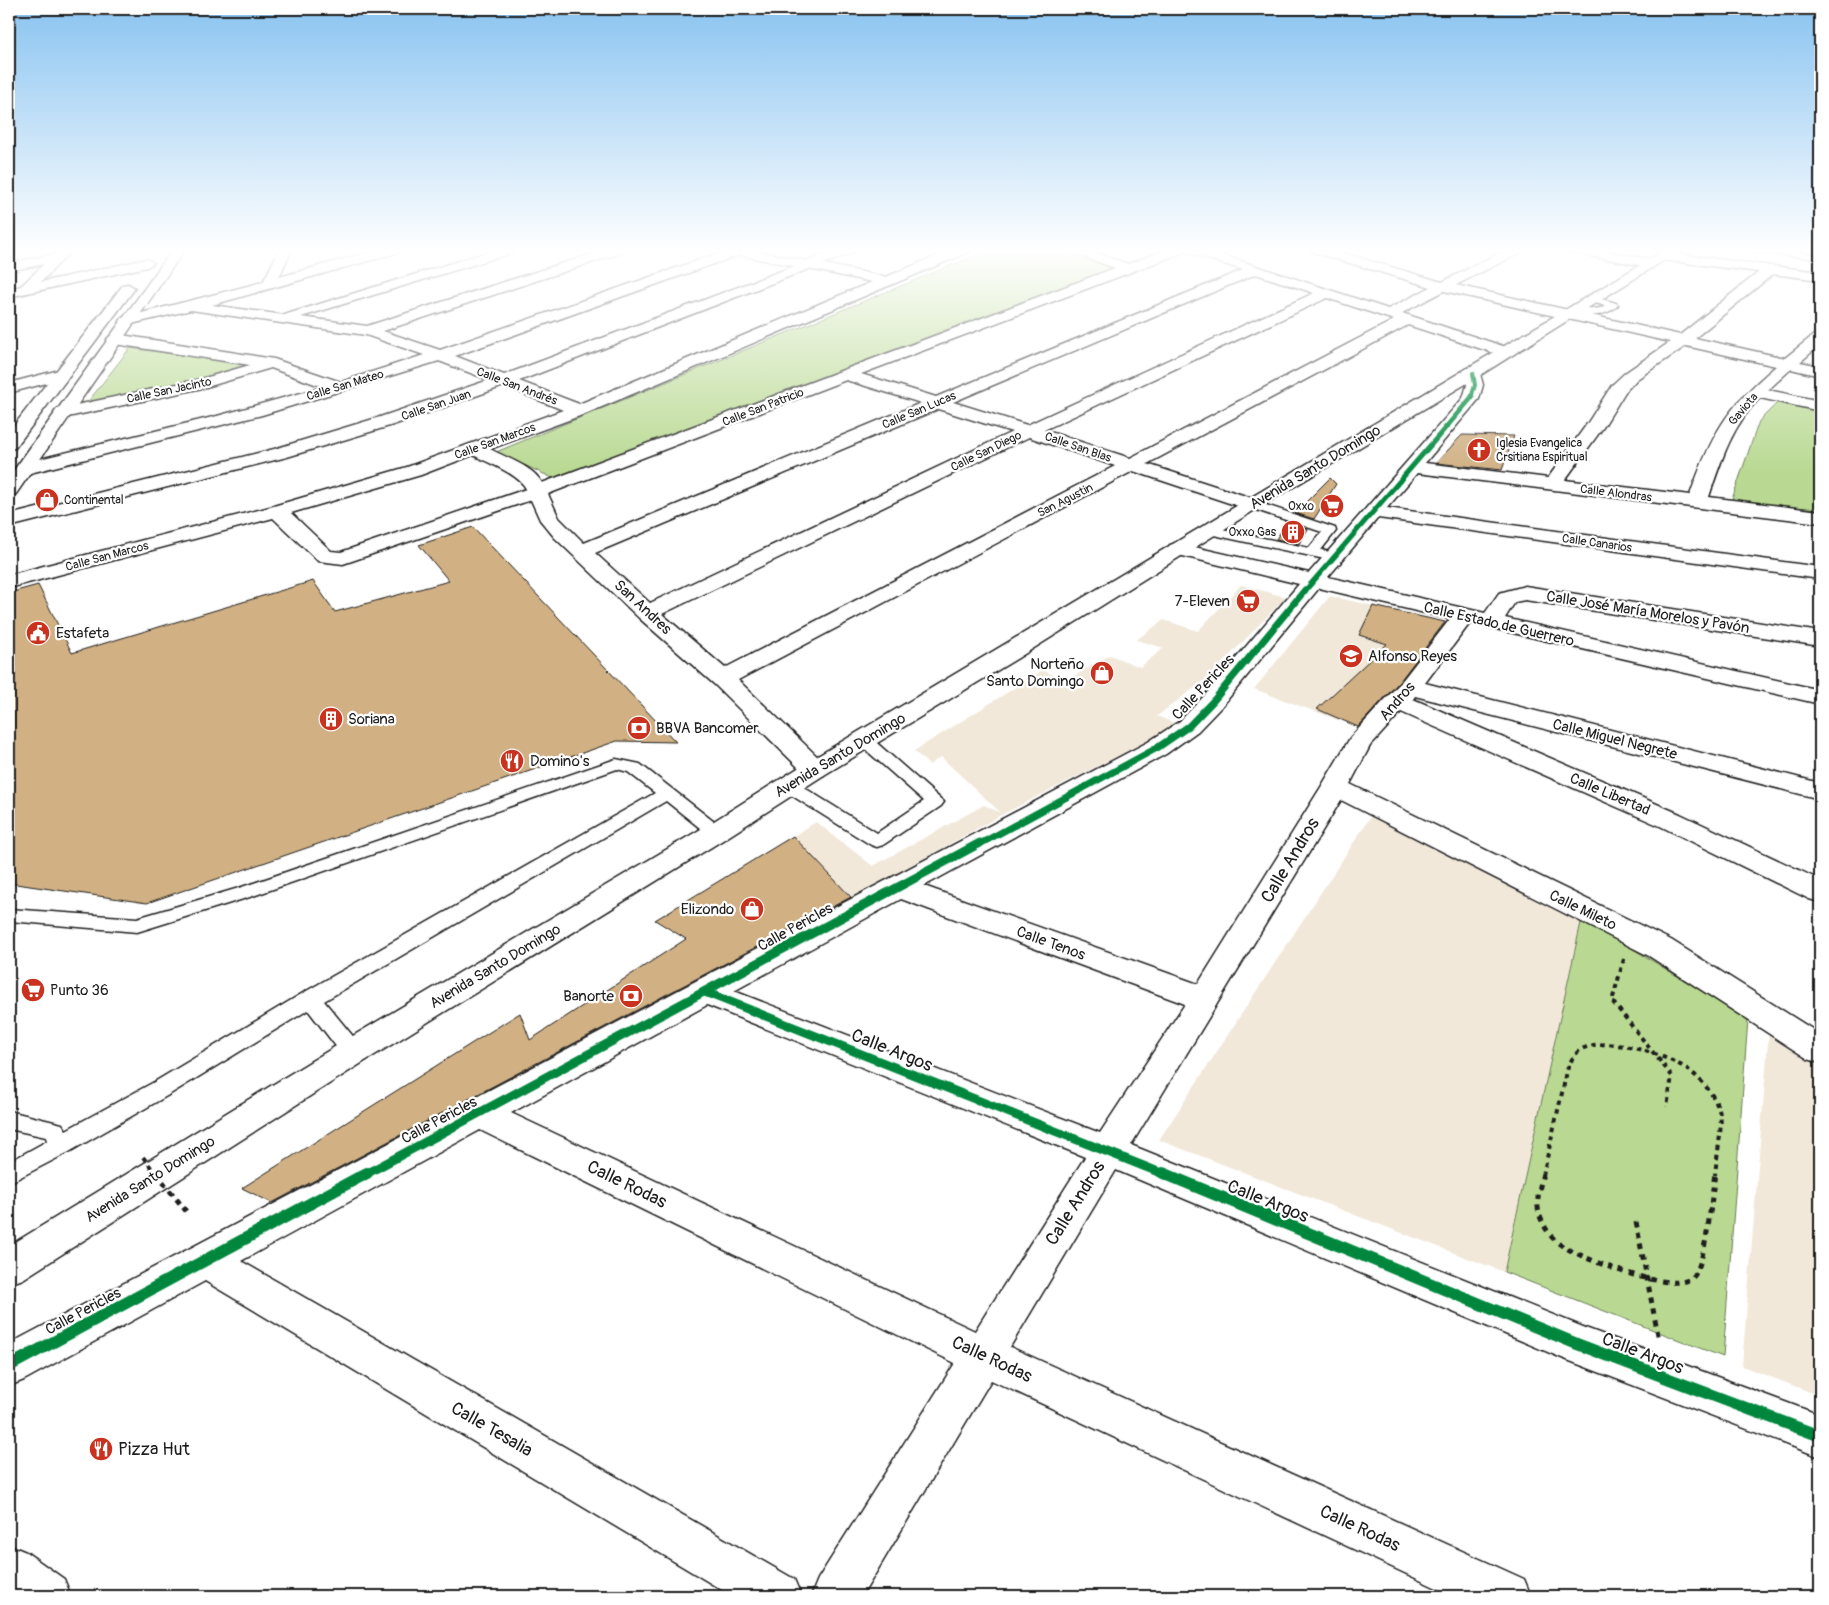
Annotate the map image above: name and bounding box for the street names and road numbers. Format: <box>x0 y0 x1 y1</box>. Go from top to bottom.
street label: Calle San Andrés <box>474 364 560 409</box>
street label: Calle San Mateo <box>305 366 386 404</box>
street label: Calle San Jacinto <box>125 374 213 407</box>
street label: Calle San Patricio <box>720 385 807 430</box>
street label: Calle San Juan <box>399 386 473 424</box>
street label: Calle San Lucas <box>880 388 959 433</box>
street label: Gaviota <box>1725 390 1762 429</box>
street label: Calle San Marcos <box>453 420 538 463</box>
street label: Avenida Santo Domingo <box>1246 421 1384 514</box>
street label: Calle San Diego <box>948 428 1025 475</box>
street label: Calle San Blas <box>1043 429 1114 466</box>
street label: San Agustin <box>1035 480 1096 521</box>
street label: Calle Alondras <box>1579 482 1653 505</box>
street label: Calle Canarios <box>1561 531 1633 556</box>
street label: Calle San Marcos <box>64 538 151 575</box>
street label: San Andres <box>610 576 676 639</box>
street label: Calle José María Morelos y Pavón <box>1545 587 1751 638</box>
street label: Calle Estado de Guerrero <box>1422 598 1576 651</box>
street label: Calle Pericles <box>1168 650 1239 724</box>
street label: Andros <box>1375 678 1420 725</box>
street label: Avenida Santo Domingo <box>771 709 909 802</box>
street label: Calle Miguel Negrete <box>1551 715 1680 764</box>
street label: Calle Libertad <box>1567 769 1653 820</box>
street label: Calle Andros <box>1256 813 1325 907</box>
street label: Calle Mileto <box>1546 886 1620 935</box>
street label: Calle Pericles <box>754 899 836 956</box>
street label: Avenida Santo Domingo <box>426 920 564 1013</box>
street label: Calle Tenos <box>1014 922 1088 965</box>
street label: Calle Argos <box>848 1024 936 1077</box>
street label: Calle Pericles <box>398 1092 481 1148</box>
street label: Avenida Santo Domingo <box>82 1132 219 1227</box>
street label: Calle Rodas <box>583 1155 671 1214</box>
street label: Calle Andros <box>1040 1157 1110 1250</box>
street label: Calle Argos <box>1224 1175 1312 1228</box>
street label: Calle Pericles <box>42 1283 125 1339</box>
street label: Calle Argos <box>1599 1327 1687 1380</box>
street label: Calle Rodas <box>948 1331 1036 1388</box>
street label: Calle Tesalia <box>447 1397 537 1462</box>
street label: Calle Rodas <box>1316 1500 1404 1557</box>

